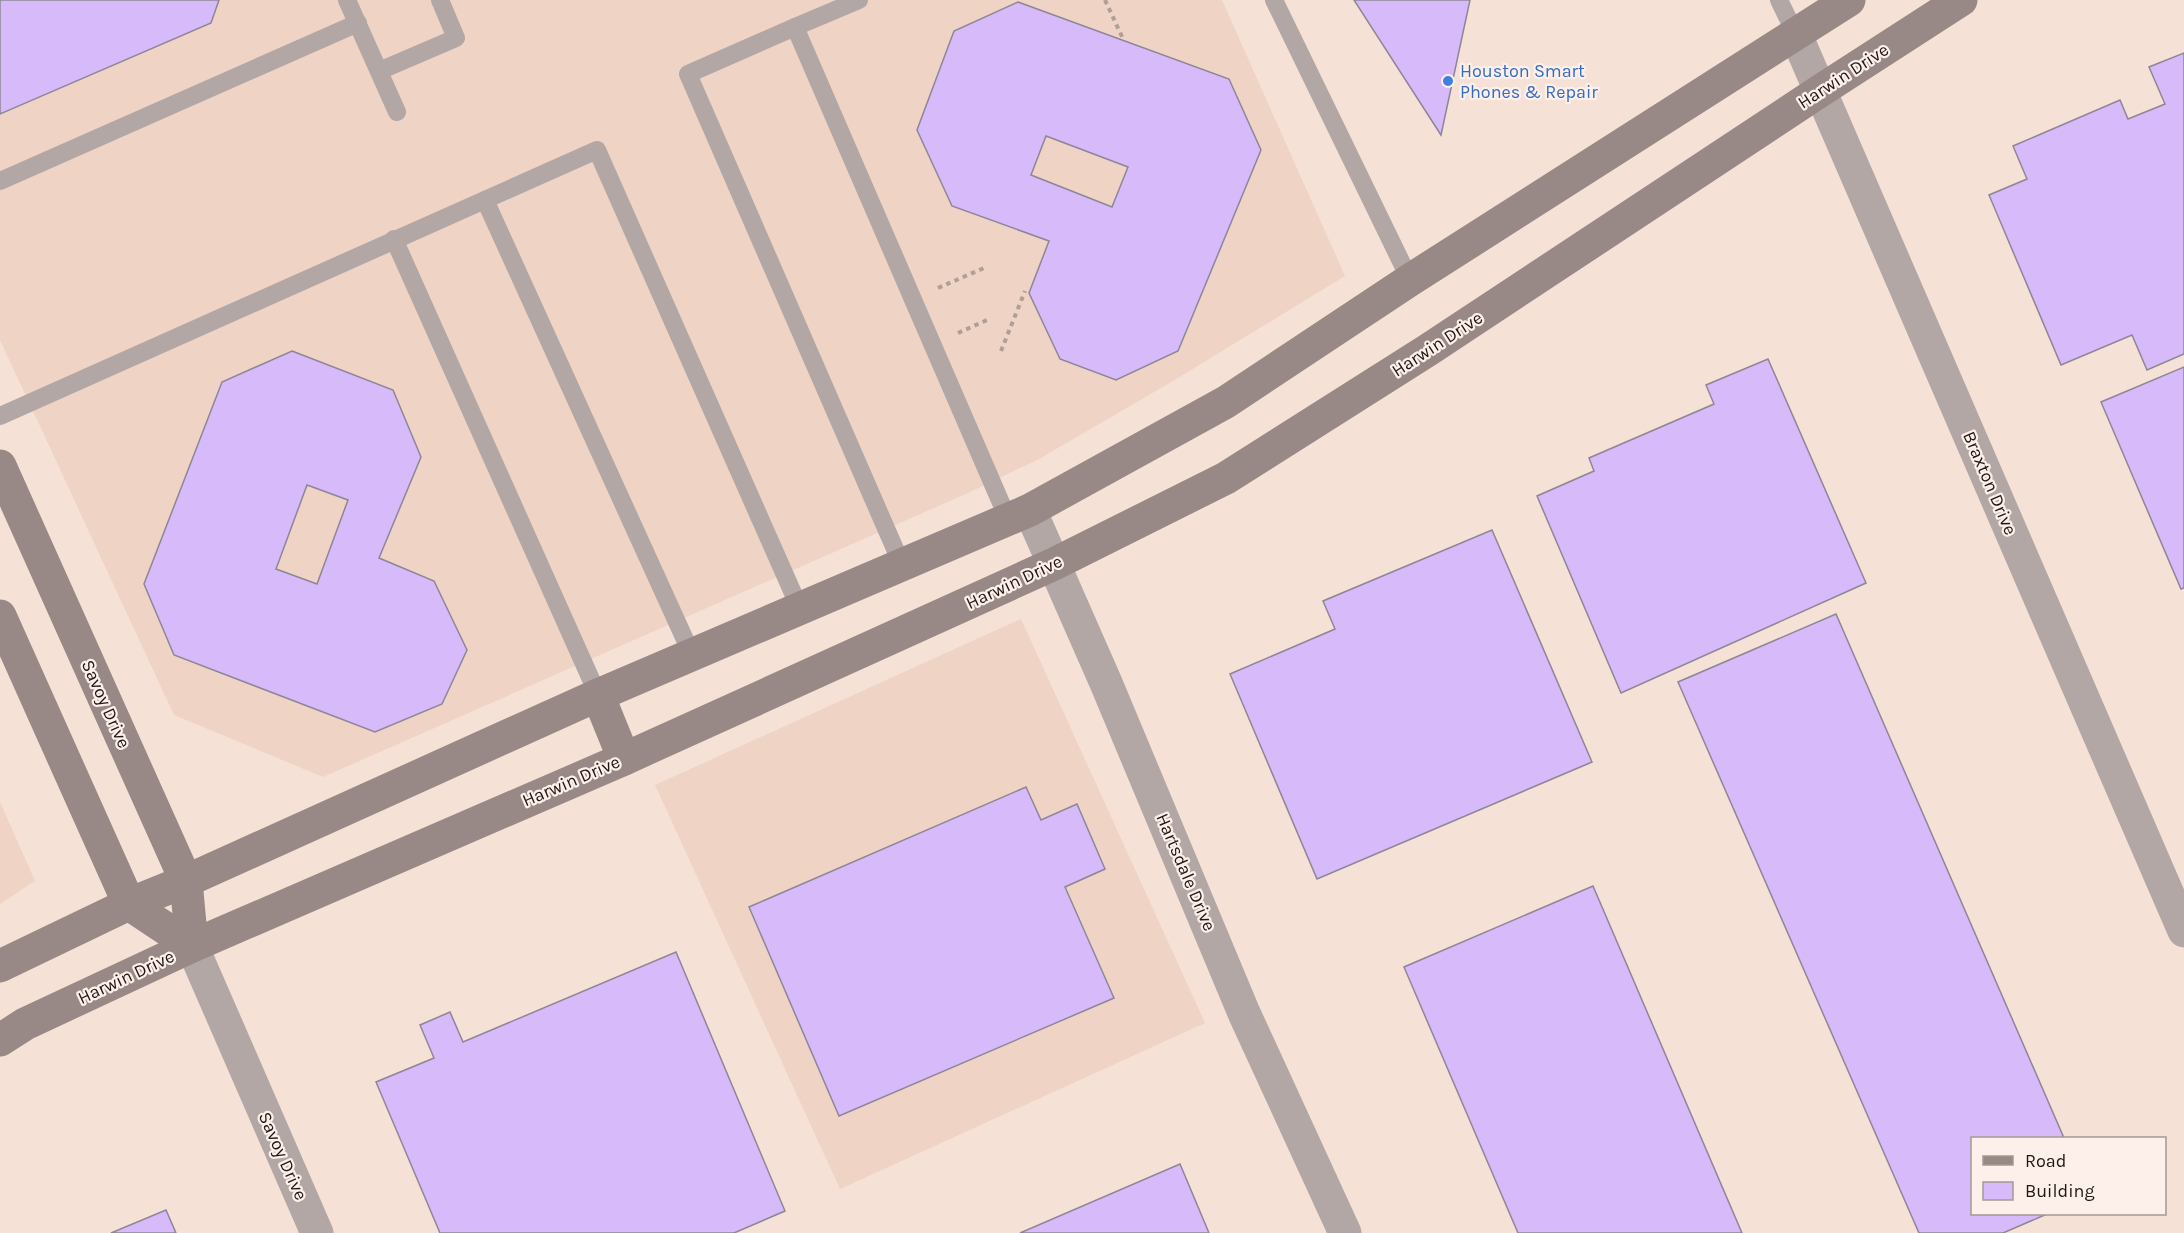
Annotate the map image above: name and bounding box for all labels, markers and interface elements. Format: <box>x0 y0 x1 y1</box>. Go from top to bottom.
street label: Harwin Drive <box>1793 38 1893 114</box>
place label: Houston Smart Phones & Repair <box>1460 60 1598 103</box>
marker: Houston Smart Phones & Repair <box>1441 74 1455 88</box>
street label: Harwin Drive <box>1387 306 1487 382</box>
street label: Braxton Drive <box>1958 428 2022 538</box>
street label: Harwin Drive <box>962 550 1066 614</box>
street label: Savoy Drive <box>77 656 135 752</box>
street label: Harwin Drive <box>519 751 623 811</box>
street label: Hartsdale Drive <box>1151 810 1221 934</box>
street label: Harwin Drive <box>74 945 178 1009</box>
street label: Savoy Drive <box>254 1108 312 1204</box>
legend <box>1971 1137 2166 1215</box>
text: Road <box>2025 1150 2066 1172</box>
text: Building <box>2025 1180 2095 1202</box>

